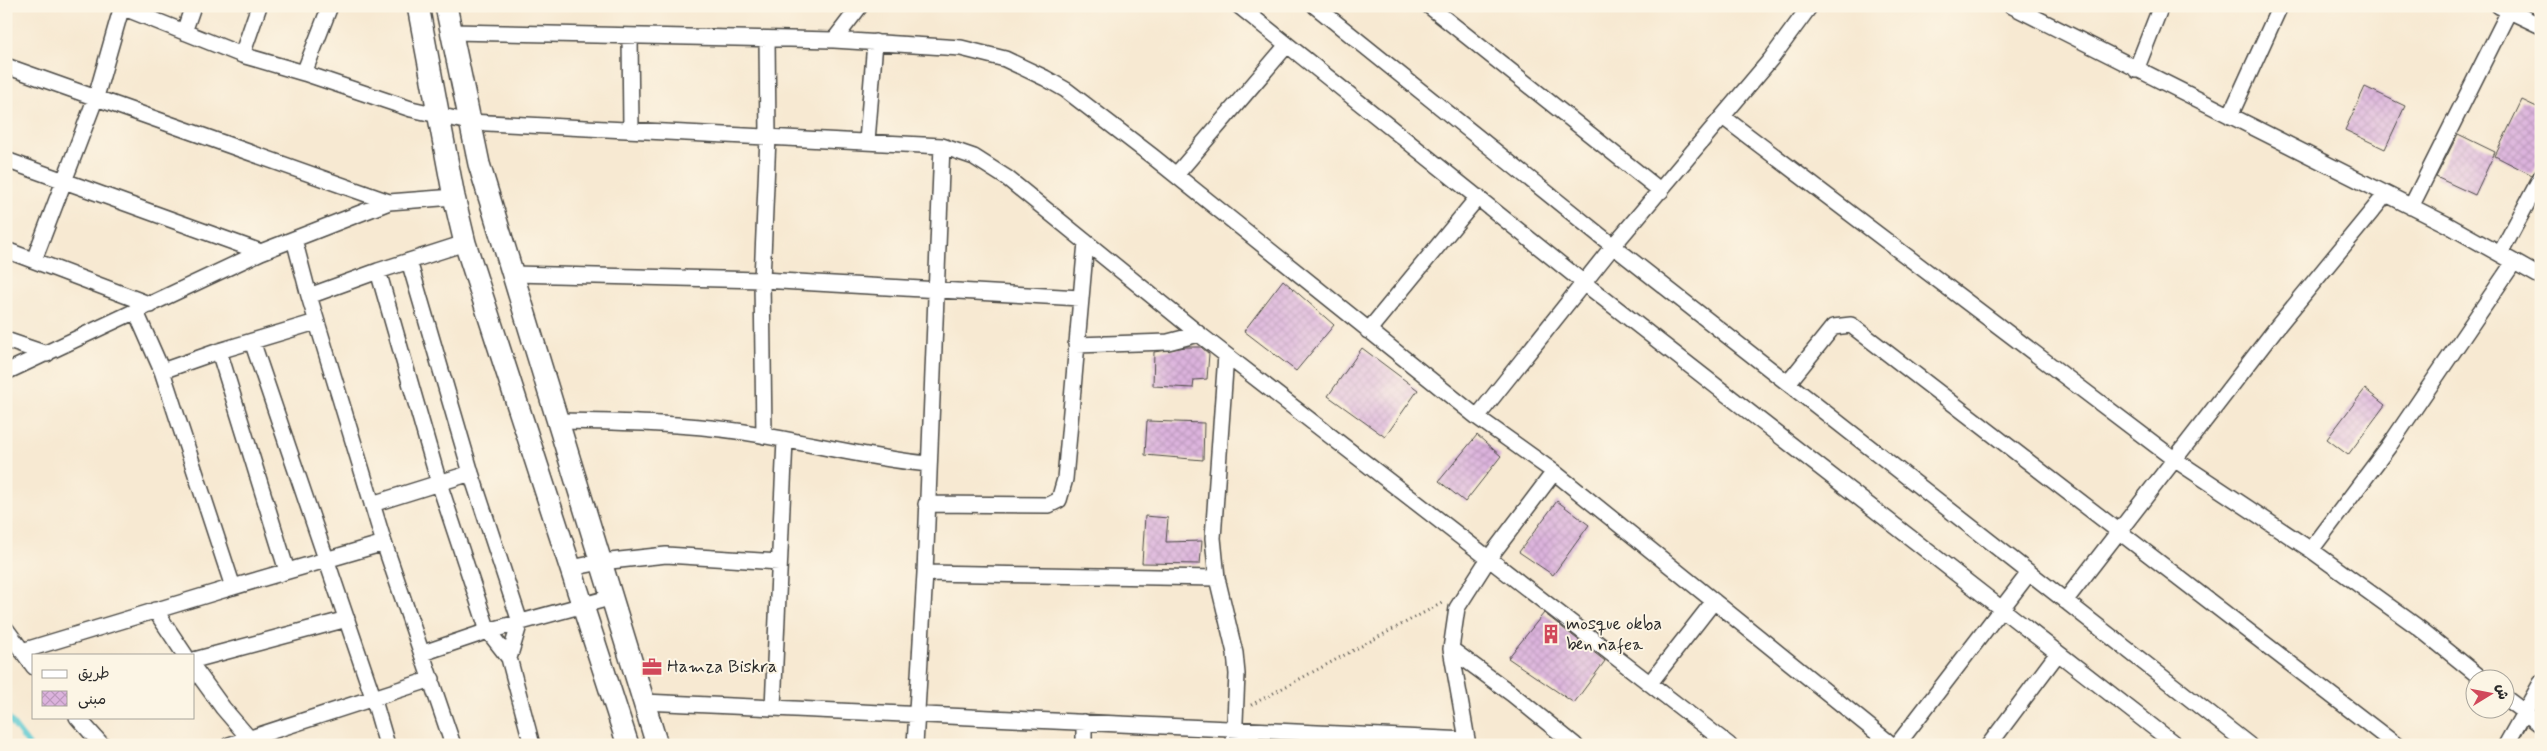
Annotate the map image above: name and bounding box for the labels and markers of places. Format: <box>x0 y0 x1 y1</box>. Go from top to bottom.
place label: mosque okba ben nafea <box>1566 612 1662 657</box>
building icon: mosque okba ben nafea <box>1540 623 1562 645</box>
place label: Hamza Biskra <box>667 655 777 679</box>
office icon: Hamza Biskra <box>641 656 663 678</box>

